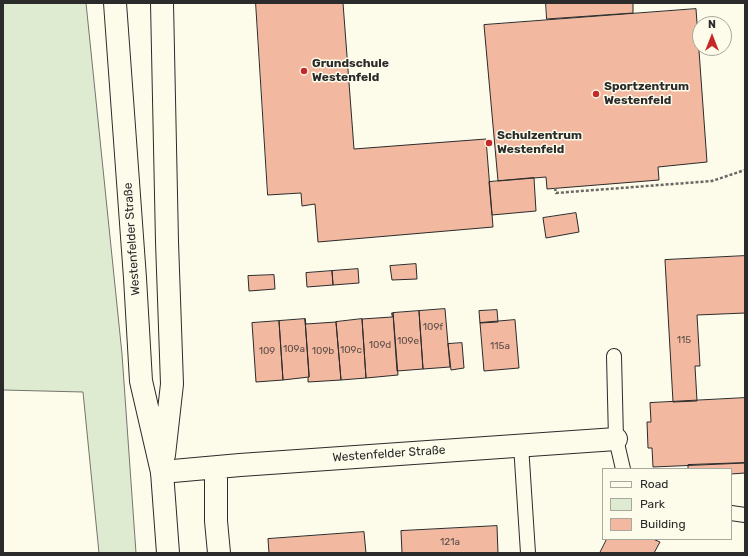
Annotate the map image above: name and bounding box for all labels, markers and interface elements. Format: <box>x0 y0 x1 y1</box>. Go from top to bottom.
north arrow <box>692 16 732 56</box>
text: N <box>708 18 716 31</box>
place label: Grundschule Westenfeld <box>312 57 389 85</box>
marker: Grundschule Westenfeld <box>299 66 309 76</box>
place label: Sportzentrum Westenfeld <box>604 80 689 108</box>
marker: Sportzentrum Westenfeld <box>591 89 601 99</box>
place label: Schulzentrum Westenfeld <box>497 129 582 157</box>
marker: Schulzentrum Westenfeld <box>484 138 494 148</box>
street label: Westenfelder Straße <box>121 182 143 296</box>
house number: 109f <box>423 321 443 333</box>
house number: 115 <box>677 334 691 346</box>
house number: 109e <box>397 335 419 347</box>
house number: 109d <box>369 339 391 351</box>
house number: 115a <box>490 340 510 352</box>
house number: 109a <box>283 343 305 355</box>
house number: 109c <box>340 344 362 356</box>
house number: 109 <box>259 345 275 357</box>
house number: 109b <box>312 345 334 357</box>
street label: Westenfelder Straße <box>332 443 446 465</box>
legend <box>602 468 732 540</box>
text: Road <box>640 477 668 491</box>
text: Park <box>640 497 665 511</box>
text: Building <box>640 517 686 531</box>
house number: 121a <box>440 536 460 548</box>

